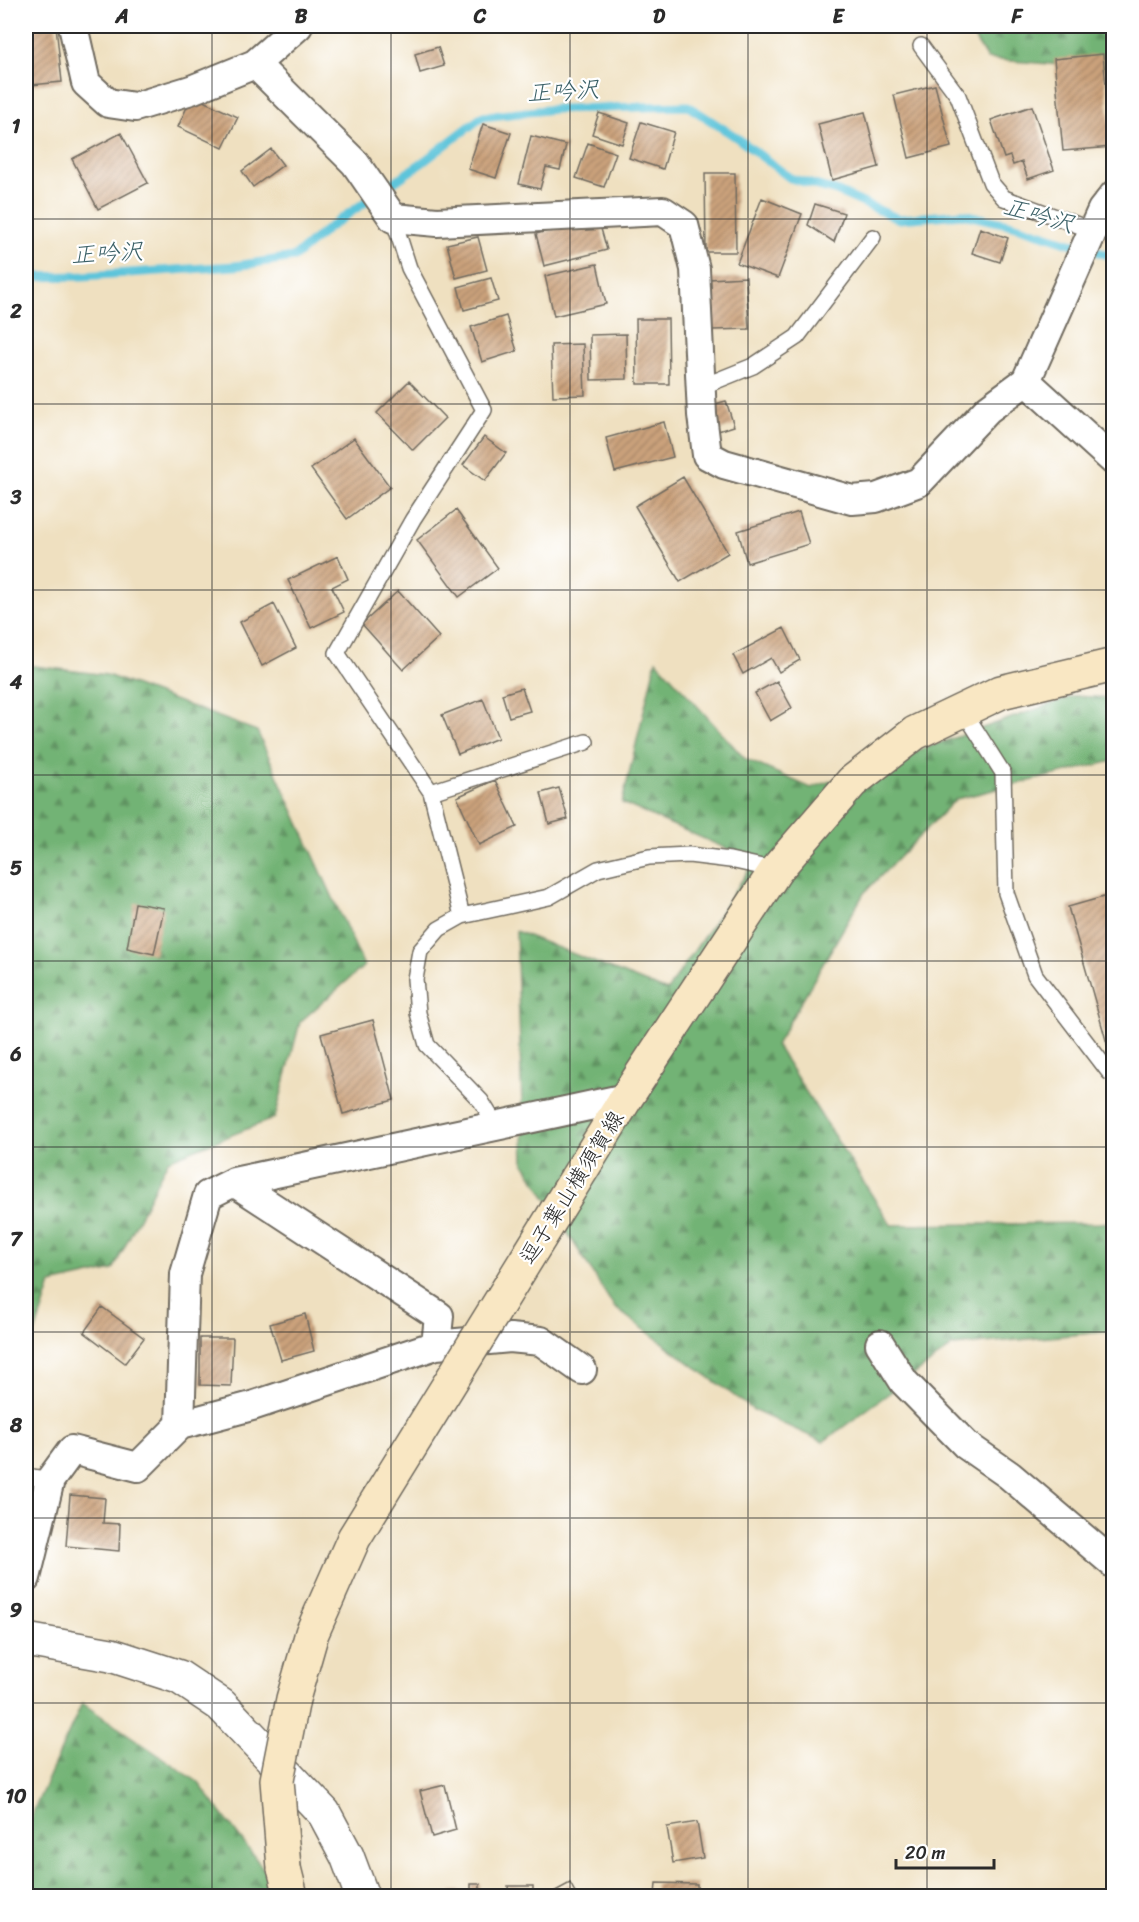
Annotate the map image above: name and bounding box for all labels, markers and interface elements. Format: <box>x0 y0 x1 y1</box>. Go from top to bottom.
text: A <box>114 0 129 34</box>
text: B <box>295 0 308 34</box>
text: C <box>473 0 487 34</box>
text: D <box>653 0 666 34</box>
text: E <box>832 0 845 34</box>
text: F <box>1011 0 1024 34</box>
water label: 正吟沢 <box>526 68 601 114</box>
text: 1 <box>12 109 21 144</box>
water label: 正吟沢 <box>999 185 1080 245</box>
water label: 正吟沢 <box>70 230 145 276</box>
text: 2 <box>9 294 22 329</box>
text: 3 <box>10 480 22 515</box>
text: 4 <box>9 665 23 700</box>
text: 5 <box>10 851 22 886</box>
text: 6 <box>9 1037 22 1072</box>
street label: 逗子葉山横須賀線 <box>508 1102 635 1272</box>
text: 7 <box>10 1222 23 1257</box>
text: 8 <box>9 1408 23 1443</box>
text: 9 <box>10 1593 22 1628</box>
text: 10 <box>5 1779 27 1814</box>
scale bar <box>896 1832 994 1870</box>
text: 20 m <box>905 1837 945 1869</box>

